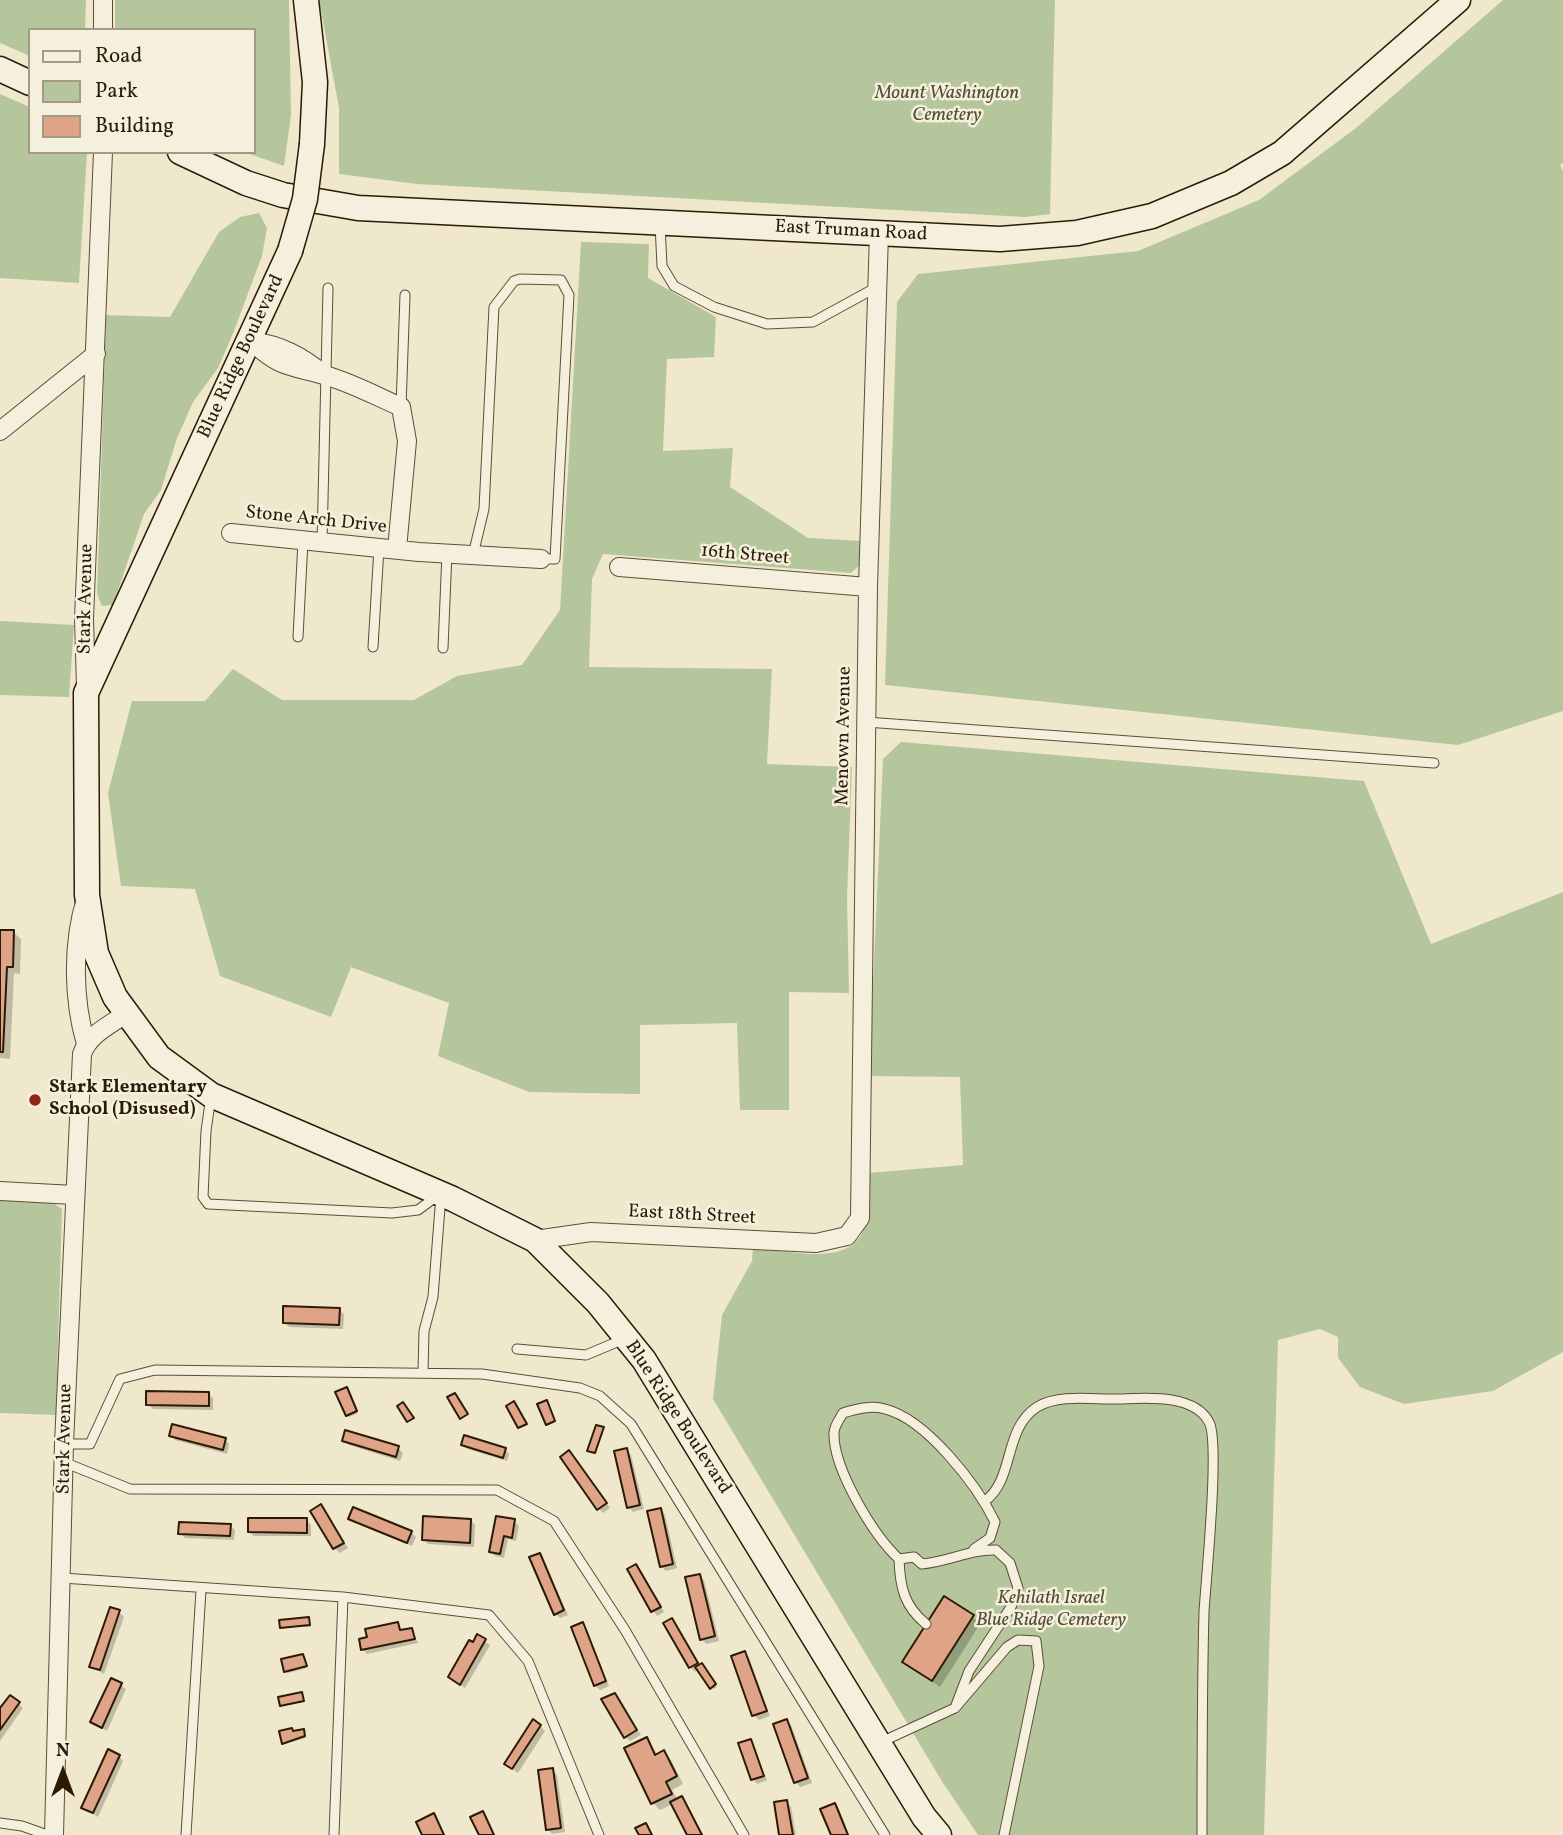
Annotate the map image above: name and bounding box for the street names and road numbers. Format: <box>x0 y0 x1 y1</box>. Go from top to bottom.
street label: East Truman Road <box>774 217 928 247</box>
street label: Blue Ridge Boulevard <box>194 271 290 443</box>
street label: Stone Arch Drive <box>244 502 388 540</box>
street label: 16th Street <box>700 541 790 571</box>
street label: Stark Avenue <box>75 543 99 655</box>
street label: Menown Avenue <box>832 666 858 806</box>
street label: East 18th Street <box>627 1201 757 1231</box>
street label: Blue Ridge Boulevard <box>619 1337 735 1499</box>
street label: Stark Avenue <box>54 1383 78 1495</box>

